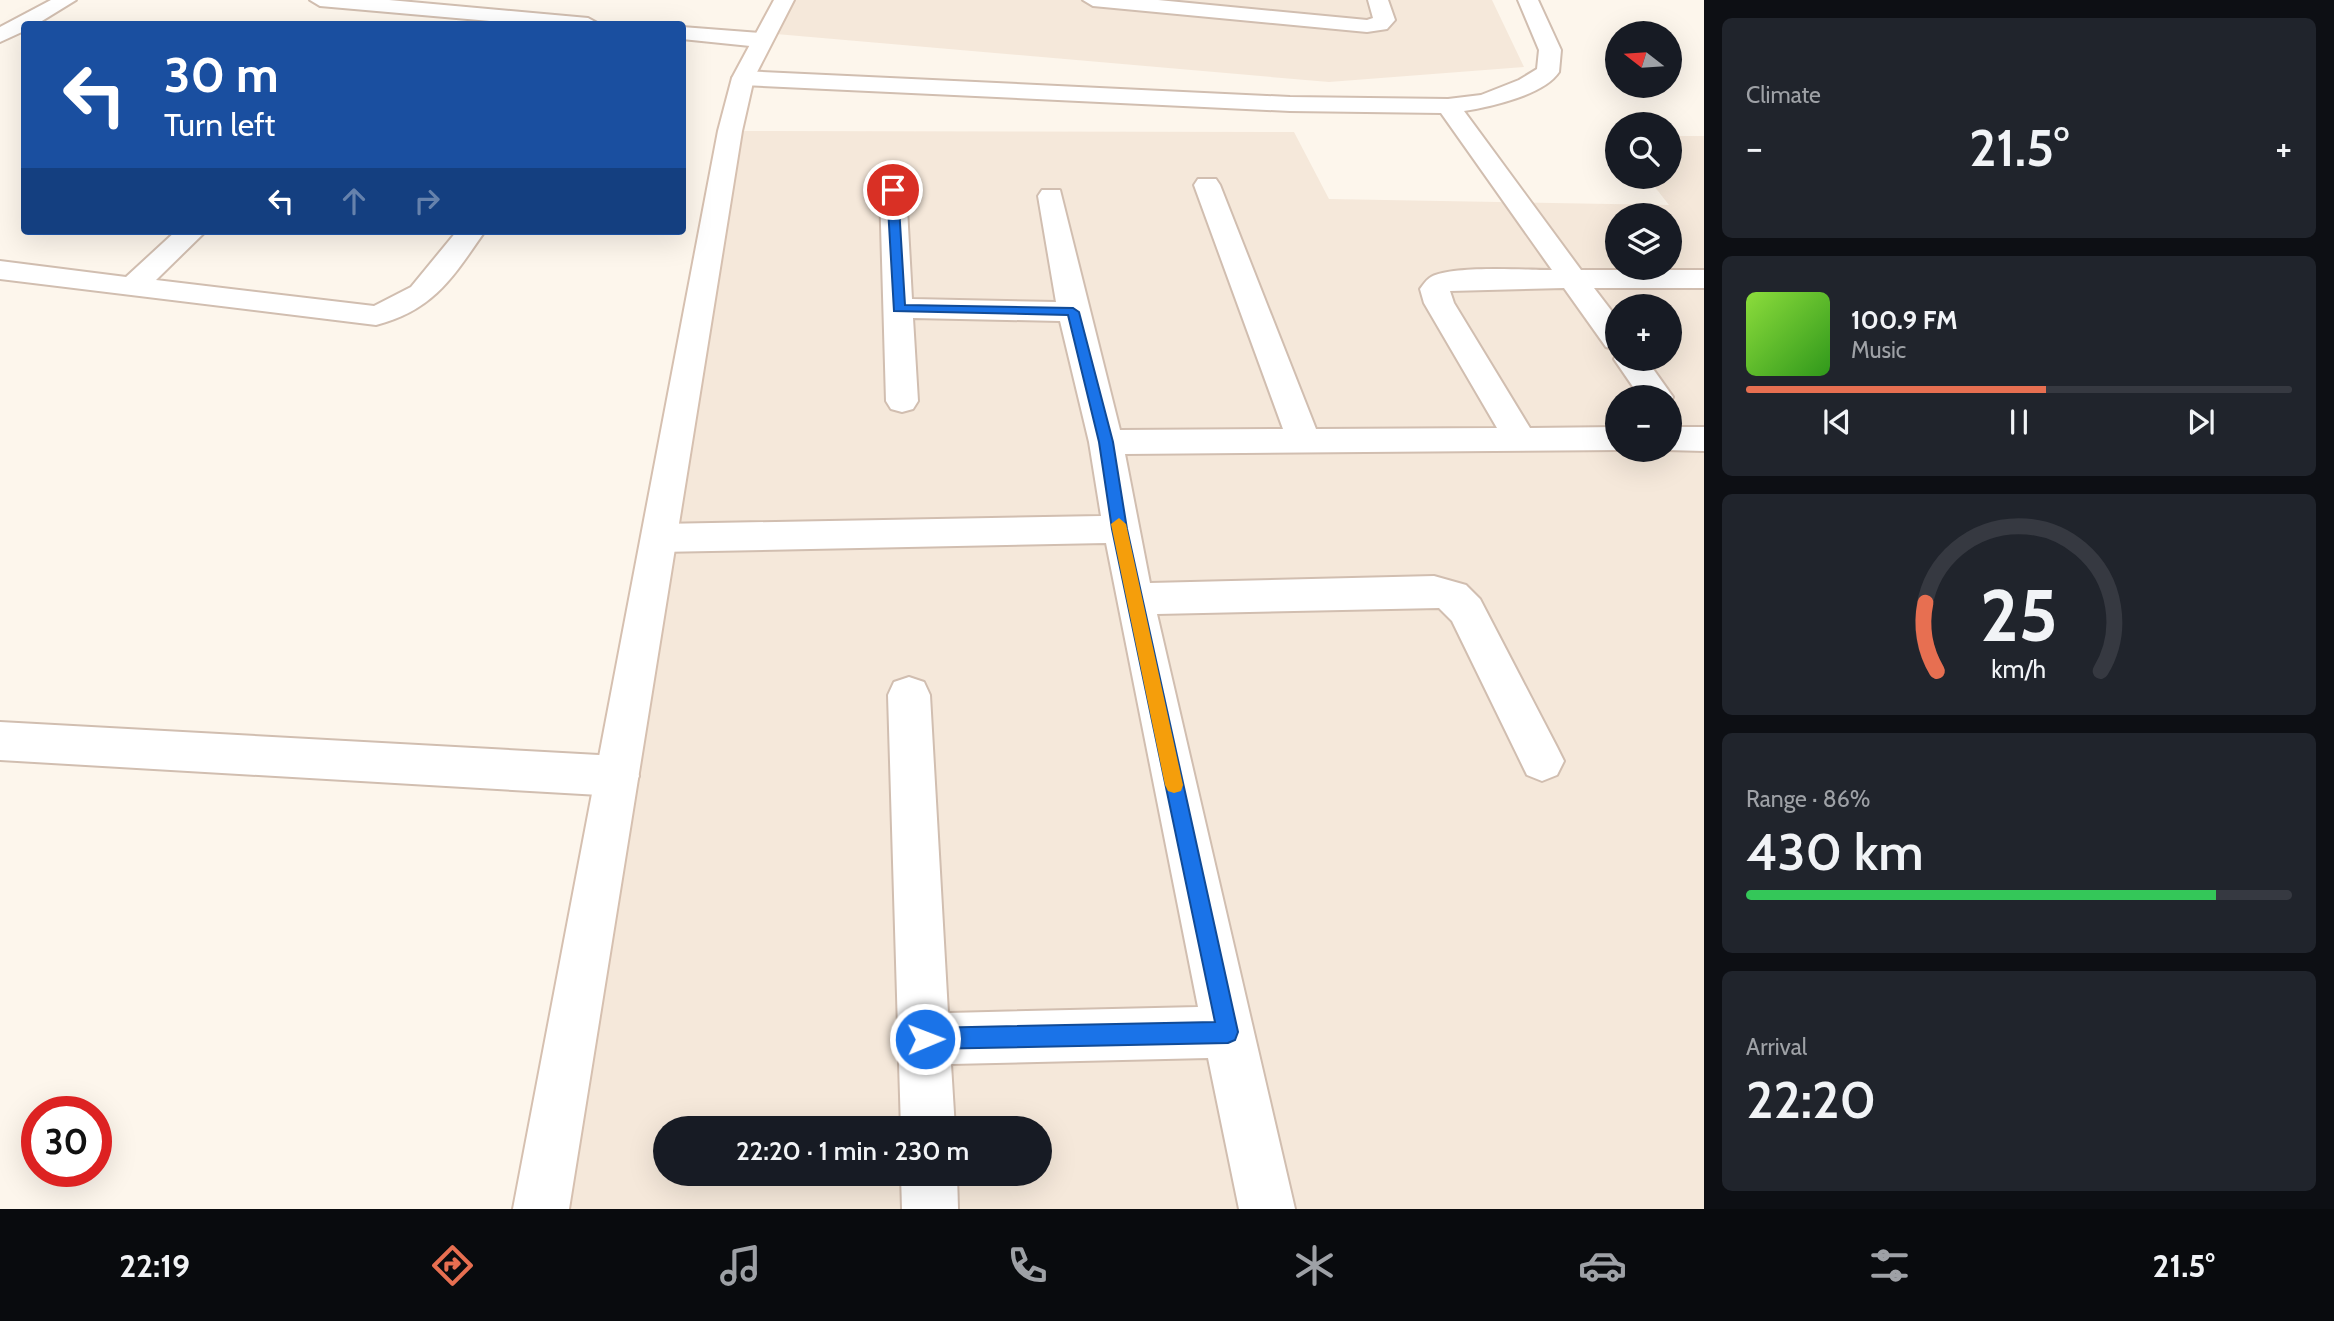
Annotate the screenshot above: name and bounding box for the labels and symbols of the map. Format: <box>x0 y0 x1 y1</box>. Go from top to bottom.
north arrow <box>1605 21 1682 98</box>
pin <box>863 160 923 220</box>
position arrow <box>888 1002 962 1076</box>
speed limit sign: 30 <box>21 1096 112 1187</box>

